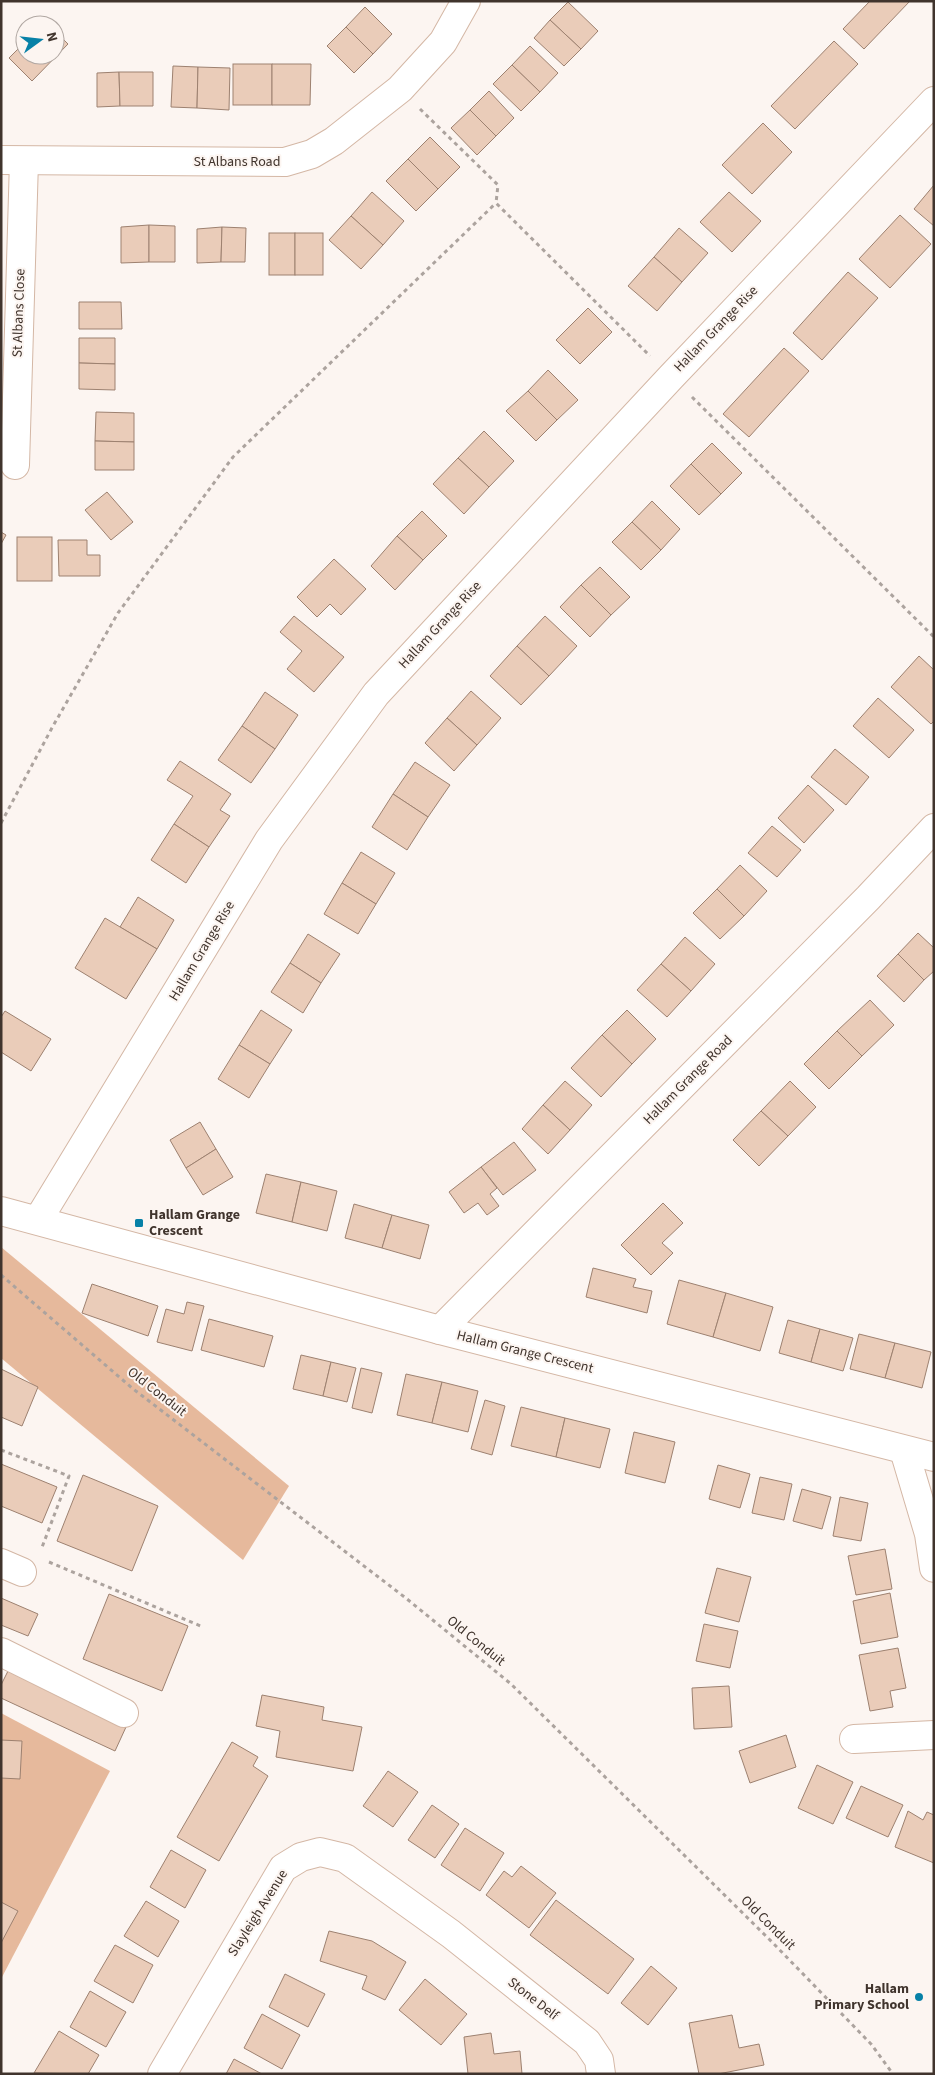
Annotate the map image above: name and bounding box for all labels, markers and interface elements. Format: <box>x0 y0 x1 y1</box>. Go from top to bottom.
north arrow <box>15 15 65 65</box>
text: N <box>41 30 62 44</box>
street label: St Albans Road <box>194 152 280 172</box>
street label: St Albans Close <box>7 268 31 358</box>
street label: Hallam Grange Rise <box>669 281 763 377</box>
street label: Hallam Grange Rise <box>394 577 486 673</box>
street label: Hallam Grange Rise <box>164 897 240 1005</box>
street label: Hallam Grange Road <box>639 1031 737 1129</box>
place label: Hallam Grange Crescent <box>149 1205 240 1241</box>
marker: Hallam Grange Crescent <box>133 1217 145 1229</box>
street label: Hallam Grange Crescent <box>455 1325 596 1379</box>
street label: Old Conduit <box>123 1362 191 1422</box>
street label: Old Conduit <box>442 1611 510 1671</box>
street label: Slayleigh Avenue <box>223 1866 293 1960</box>
street label: Old Conduit <box>736 1891 800 1955</box>
street label: Stone Delf <box>503 1973 563 2026</box>
place label: Hallam Primary School <box>814 1979 909 2015</box>
marker: Hallam Primary School <box>913 1991 925 2003</box>

